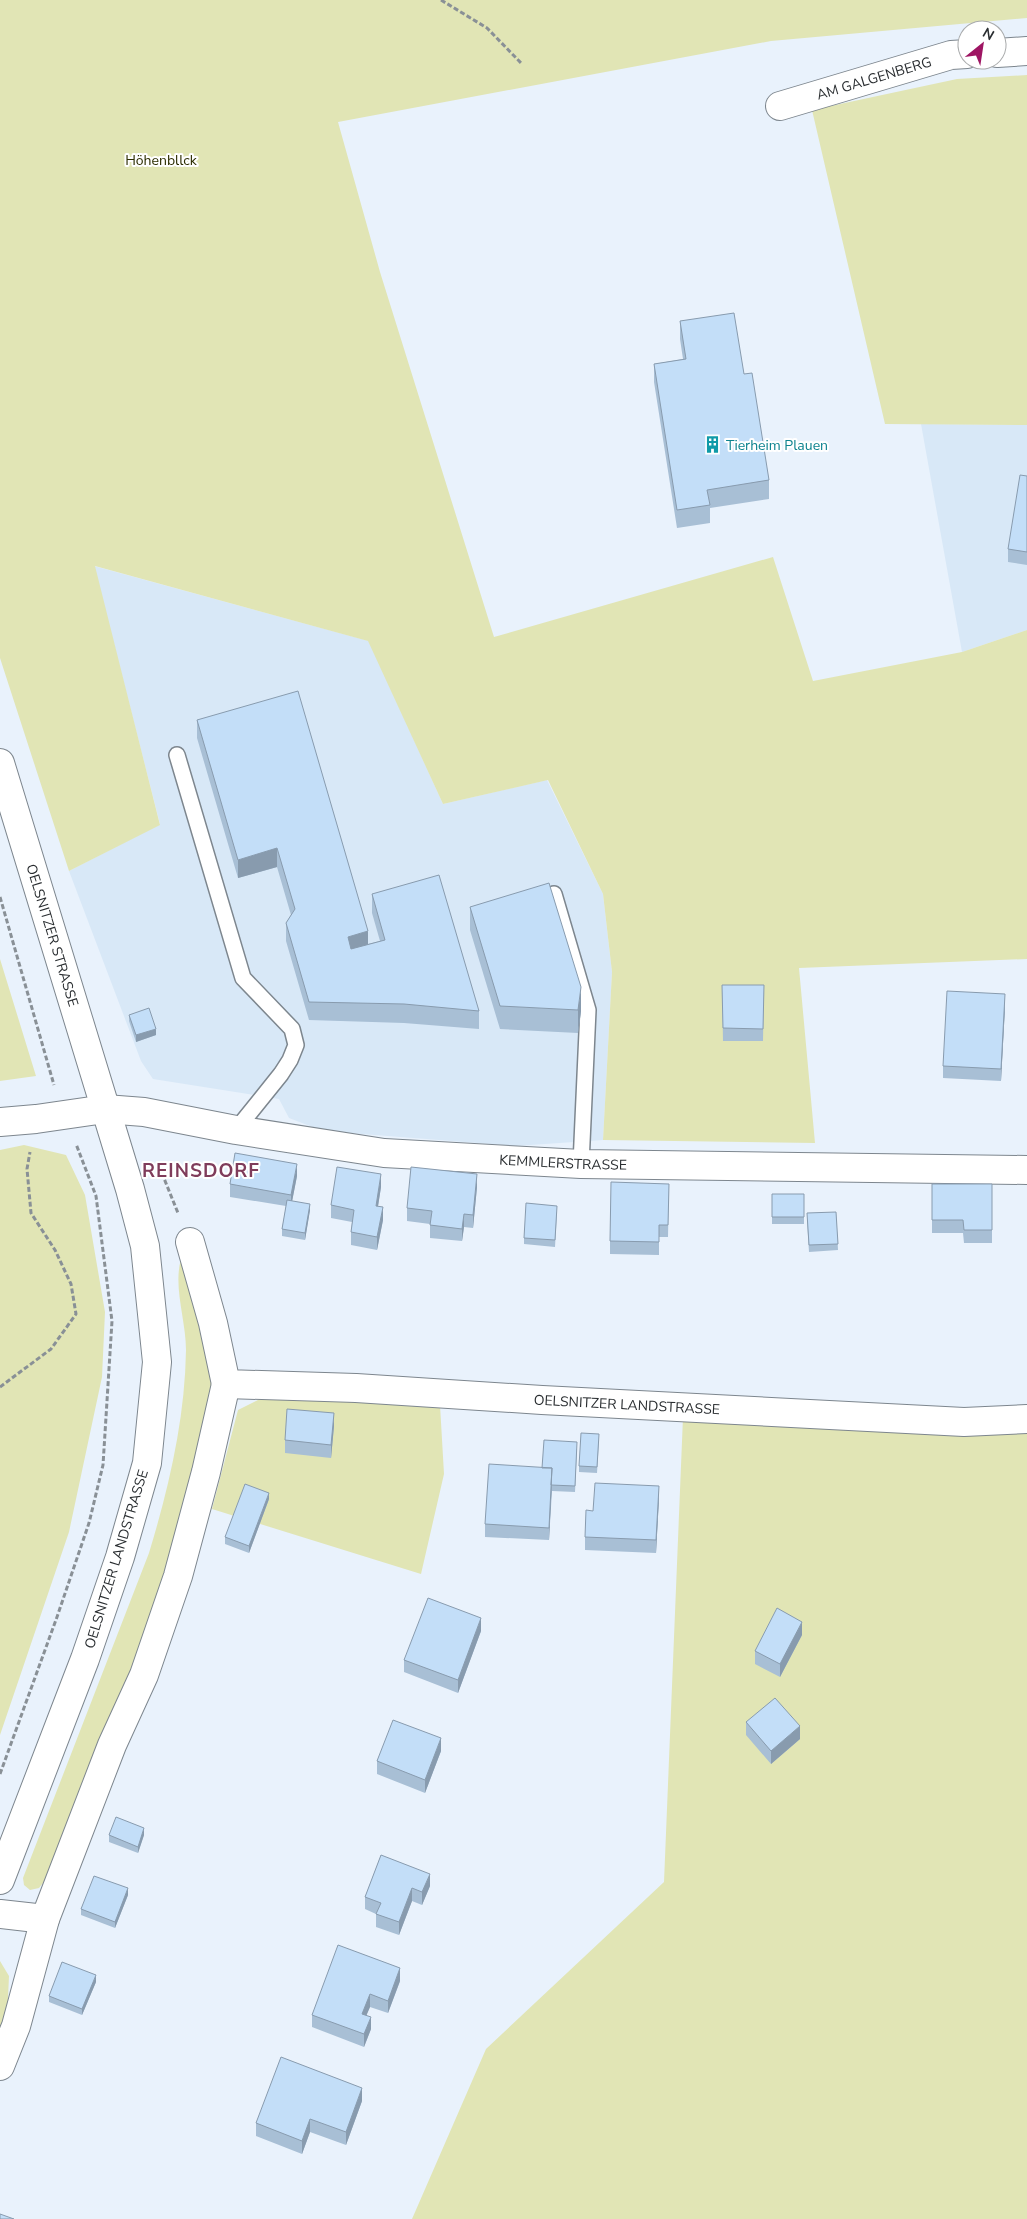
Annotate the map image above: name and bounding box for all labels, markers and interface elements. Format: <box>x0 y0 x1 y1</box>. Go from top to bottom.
north arrow <box>957 20 1007 70</box>
text: N <box>979 23 998 45</box>
street label: AM GALGENBERG <box>814 52 934 105</box>
park label: Höhenbllck <box>125 151 198 170</box>
building icon: Tierheim Plauen <box>702 435 722 455</box>
place label: Tierheim Plauen <box>726 436 828 455</box>
street label: OELSNITZER STRASSE <box>21 862 83 1009</box>
street label: KEMMLERSTRASSE <box>499 1150 627 1175</box>
district label: REINSDORF <box>142 1158 260 1184</box>
street label: OELSNITZER LANDSTRASSE <box>533 1390 720 1419</box>
street label: OELSNITZER LANDSTRASSE <box>80 1467 153 1651</box>

